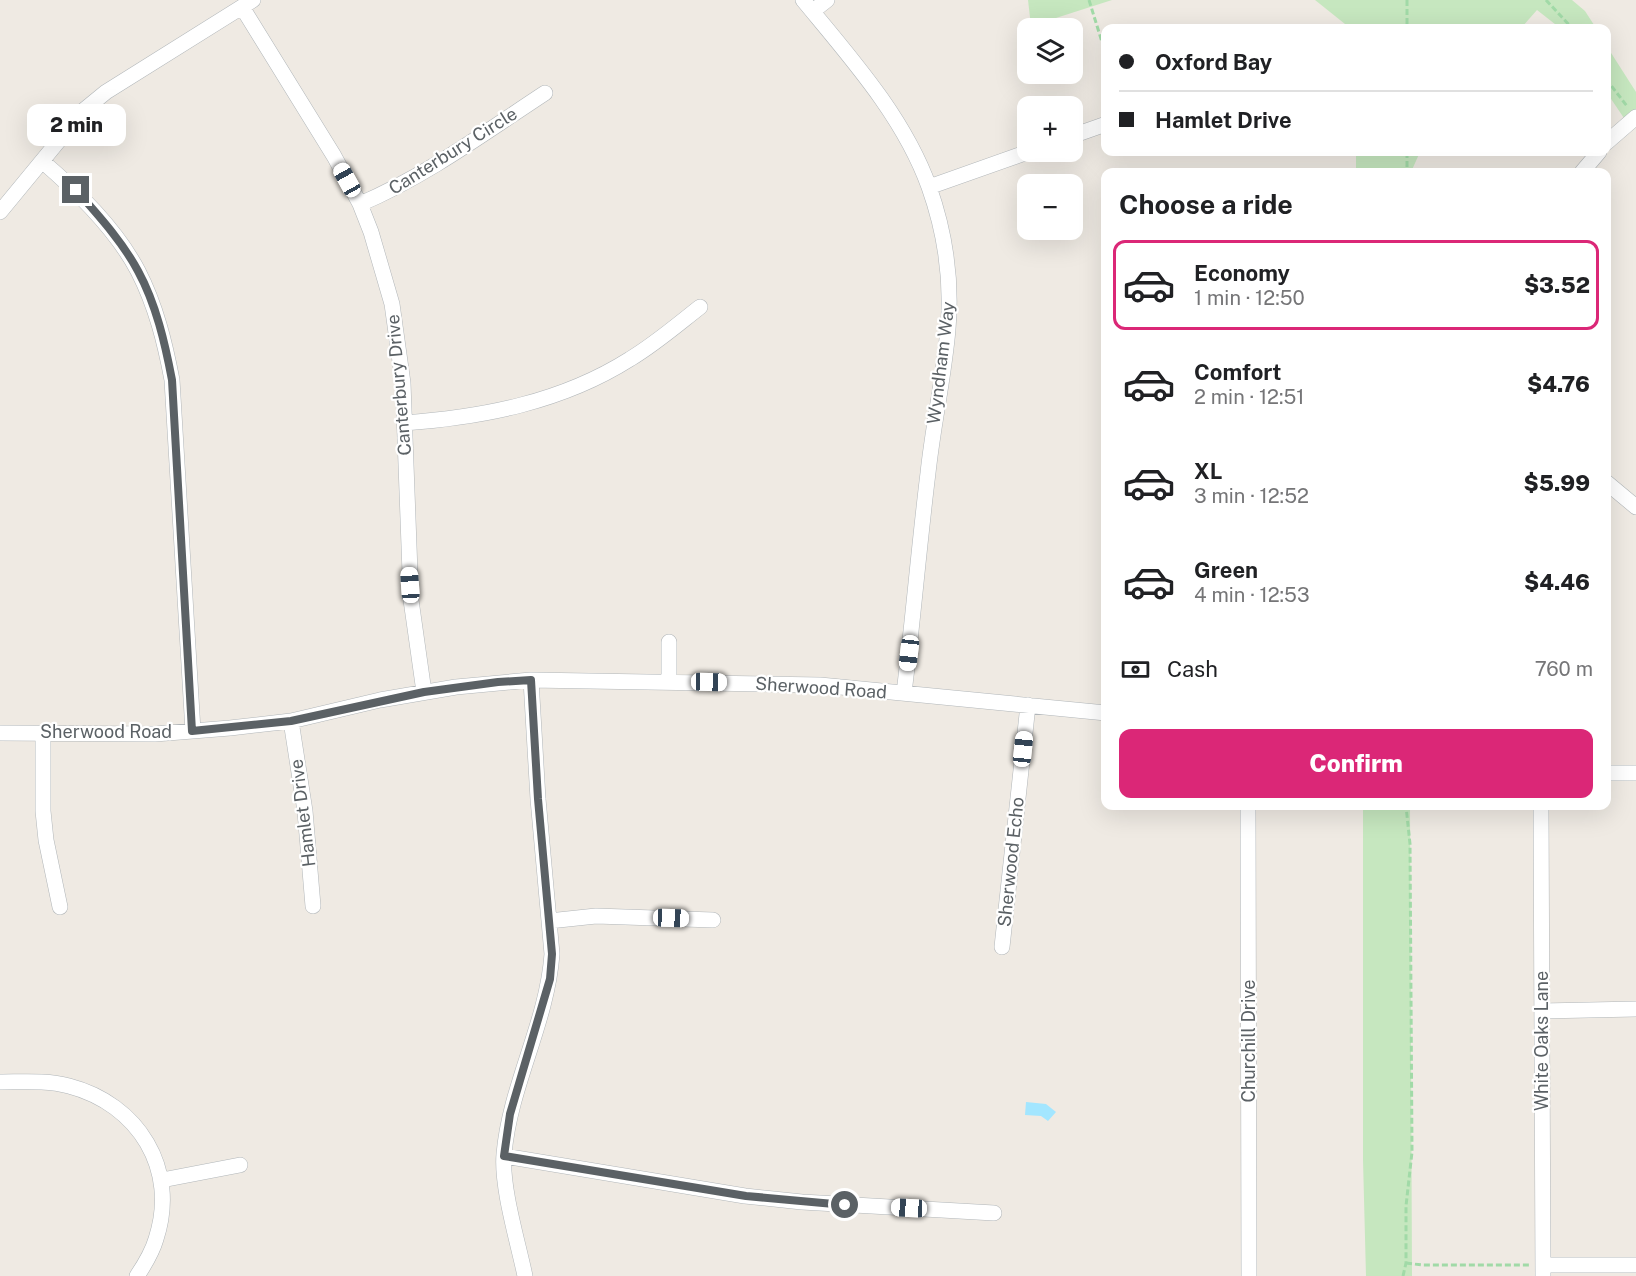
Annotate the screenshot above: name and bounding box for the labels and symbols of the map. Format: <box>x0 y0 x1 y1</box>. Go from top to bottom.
callout: 2 min <box>26 103 125 145</box>
street label: Canterbury Circle <box>385 103 521 199</box>
car <box>330 160 364 200</box>
route end <box>62 176 89 203</box>
street label: Wyndham Way <box>923 300 958 426</box>
street label: Canterbury Drive <box>382 314 415 457</box>
car <box>400 566 420 604</box>
car <box>898 634 920 672</box>
street label: Sherwood Road <box>755 672 888 703</box>
car <box>691 673 727 691</box>
street label: Sherwood Road <box>40 721 172 742</box>
car <box>1012 730 1034 768</box>
street label: Hamlet Drive <box>285 758 320 868</box>
street label: Sherwood Echo <box>993 796 1028 928</box>
car <box>653 908 689 928</box>
street label: White Oaks Lane <box>1531 971 1552 1111</box>
street label: Churchill Drive <box>1238 980 1259 1102</box>
route start <box>831 1191 858 1218</box>
car <box>891 1198 927 1218</box>

